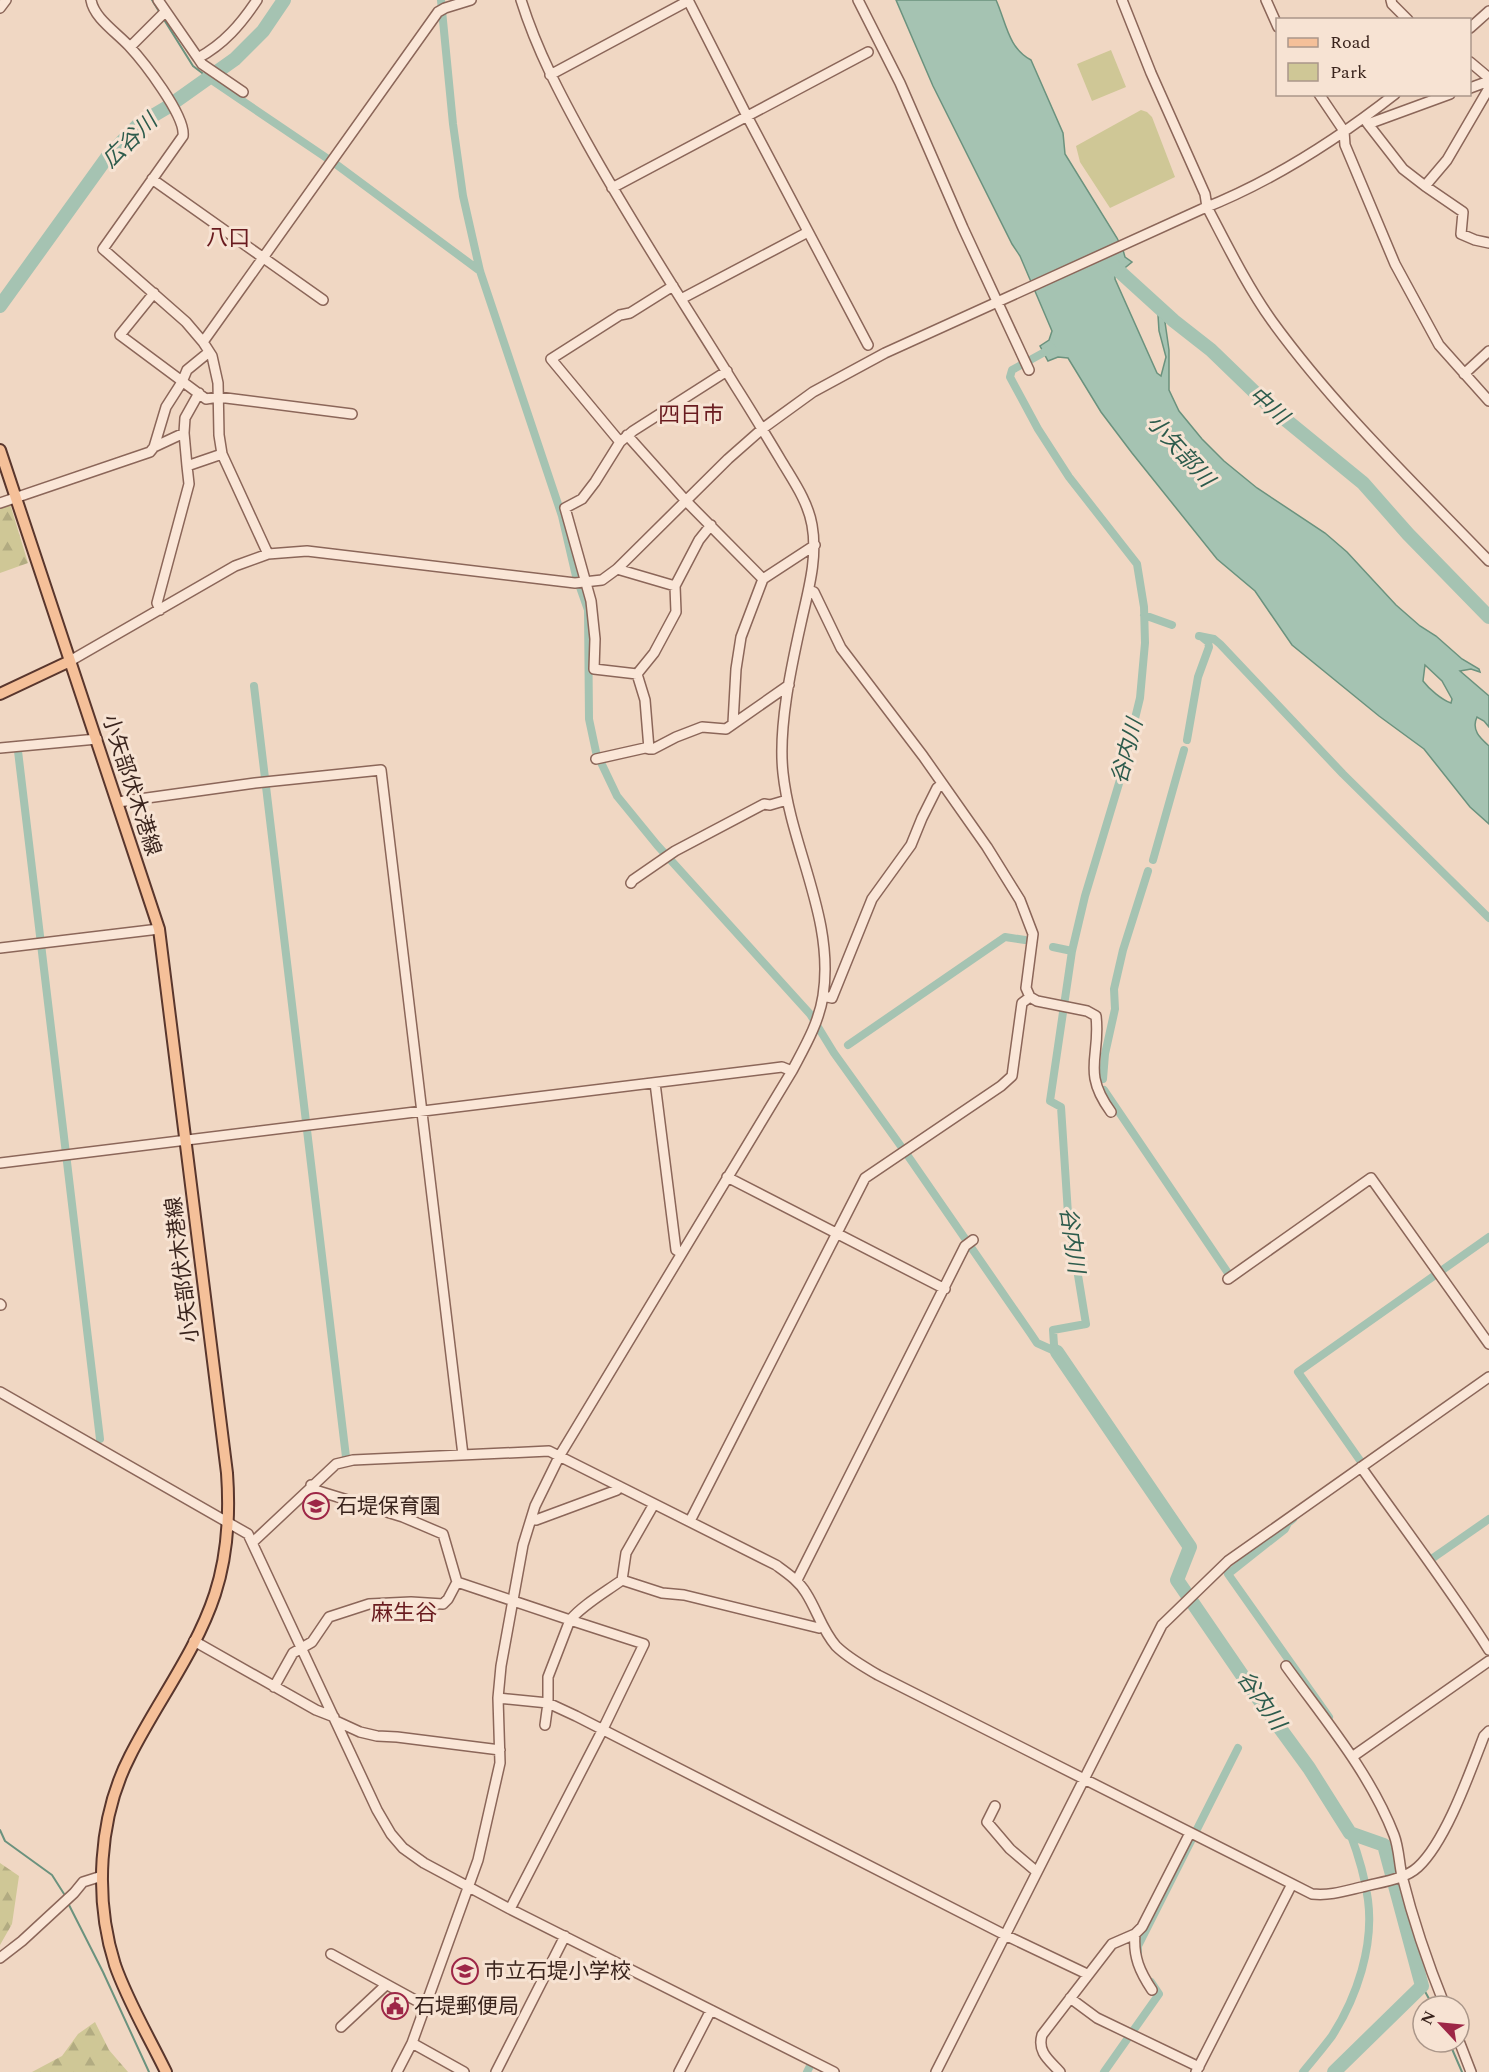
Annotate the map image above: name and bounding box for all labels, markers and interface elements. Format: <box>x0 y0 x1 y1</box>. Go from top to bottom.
legend <box>1276 18 1471 96</box>
text: Road <box>1330 29 1371 56</box>
text: Park <box>1330 59 1367 86</box>
water label: 広谷川 <box>95 105 167 176</box>
district label: 八口 <box>206 222 250 255</box>
water label: 中川 <box>1241 379 1297 434</box>
district label: 四日市 <box>658 399 724 432</box>
water label: 小矢部川 <box>1138 407 1223 496</box>
street label: 小矢部伏木港線 <box>93 710 169 860</box>
water label: 谷内川 <box>1103 713 1152 788</box>
street label: 小矢部伏木港線 <box>158 1195 208 1345</box>
water label: 谷内川 <box>1051 1205 1093 1277</box>
school or university icon: 石堤保育園 <box>301 1491 331 1521</box>
place label: 石堤保育園 <box>336 1491 441 1523</box>
district label: 麻生谷 <box>371 1597 437 1630</box>
water label: 谷内川 <box>1228 1664 1294 1739</box>
school or university icon: 市立石堤小学校 <box>450 1956 480 1986</box>
place label: 市立石堤小学校 <box>484 1956 631 1988</box>
public building icon: 石堤郵便局 <box>380 1991 410 2021</box>
place label: 石堤郵便局 <box>414 1991 519 2023</box>
north arrow <box>1411 1994 1471 2054</box>
text: N <box>1415 2007 1442 2029</box>

